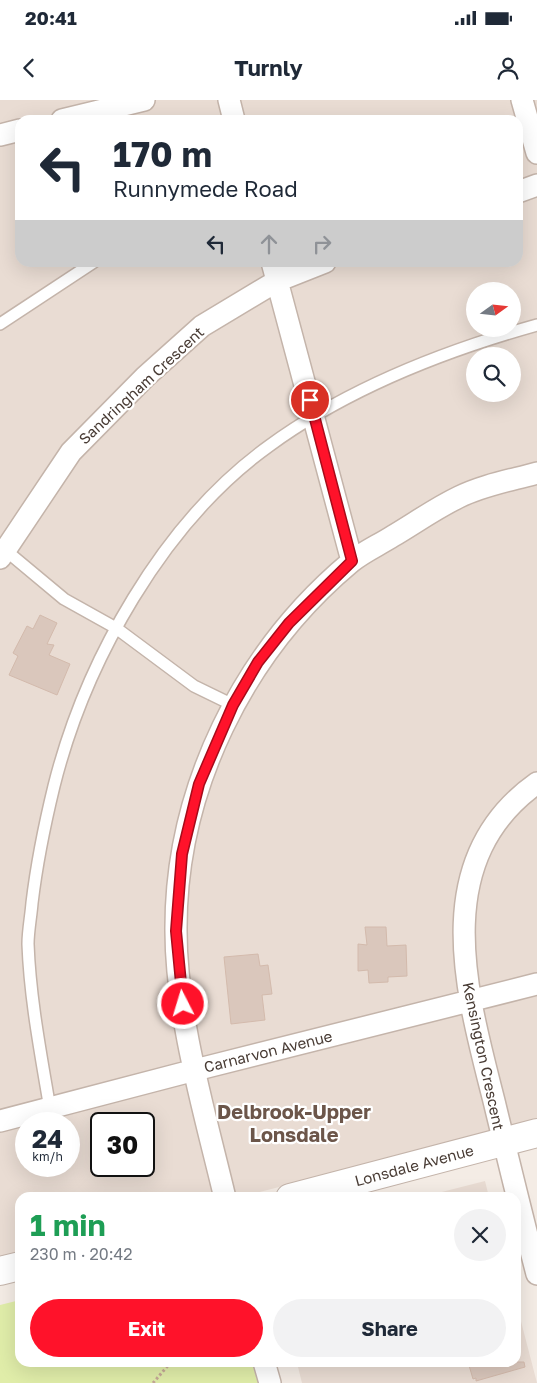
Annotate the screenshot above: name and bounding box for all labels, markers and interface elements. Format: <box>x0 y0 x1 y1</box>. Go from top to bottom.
text: 20:41 <box>25 6 77 29</box>
icon: back <box>15 54 43 82</box>
text: Turnly <box>234 54 303 81</box>
icon: person <box>494 54 522 82</box>
text: 170 m <box>113 133 212 175</box>
icon: left <box>30 135 95 200</box>
text: Runnymede Road <box>113 175 298 202</box>
icon: left <box>202 230 230 258</box>
icon: ahead <box>255 230 283 258</box>
icon: right <box>308 230 336 258</box>
north arrow <box>466 282 521 338</box>
map controls <box>466 282 521 402</box>
street label: Sandringham Crescent <box>75 322 207 448</box>
button: search <box>466 347 521 402</box>
pin <box>289 379 331 421</box>
icon: arrive <box>296 386 324 414</box>
position arrow <box>156 977 208 1029</box>
street label: Kensington Crescent <box>460 980 508 1132</box>
street label: Carnarvon Avenue <box>202 1026 334 1076</box>
district label: Delbrook-Upper Lonsdale <box>217 1099 371 1146</box>
speed limit sign: 30 <box>90 1112 155 1177</box>
text: 24 <box>32 1123 63 1154</box>
street label: Lonsdale Avenue <box>353 1140 476 1190</box>
text: km/h <box>32 1149 63 1164</box>
text: 1 min <box>30 1207 106 1243</box>
button: close <box>454 1209 506 1261</box>
text: 230 m · 20:42 <box>30 1244 133 1264</box>
button: Exit <box>30 1299 263 1357</box>
button: Share <box>273 1299 506 1357</box>

